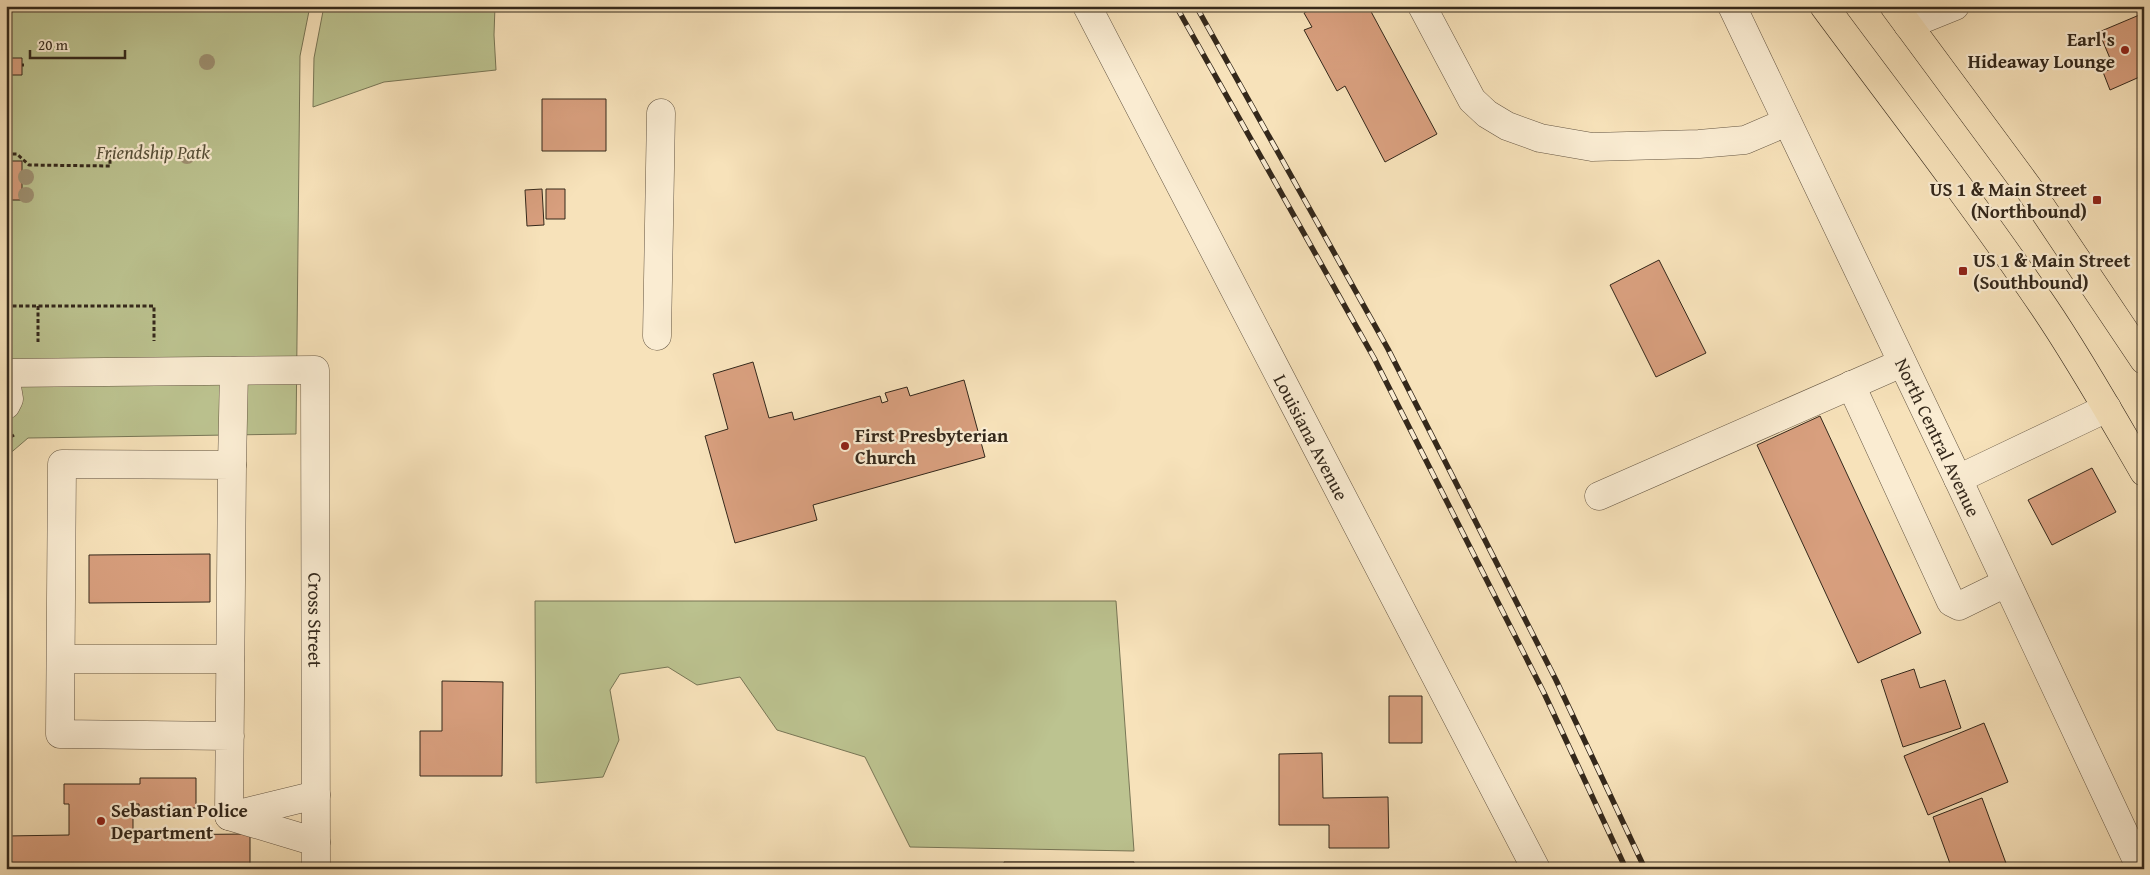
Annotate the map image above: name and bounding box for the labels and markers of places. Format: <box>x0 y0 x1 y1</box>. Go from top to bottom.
place label: Earl's Hideaway Lounge <box>1968 25 2115 75</box>
marker: Earl's Hideaway Lounge <box>2119 44 2131 56</box>
place label: US 1 & Main Street (Northbound) <box>1930 175 2088 225</box>
marker: US 1 & Main Street (Northbound) <box>2091 194 2103 206</box>
place label: US 1 & Main Street (Southbound) <box>1973 246 2131 296</box>
marker: US 1 & Main Street (Southbound) <box>1957 265 1969 277</box>
place label: First Presbyterian Church <box>855 421 1009 471</box>
marker: First Presbyterian Church <box>839 440 851 452</box>
place label: Sebastian Police Department <box>111 796 248 846</box>
marker: Sebastian Police Department <box>95 815 107 827</box>

